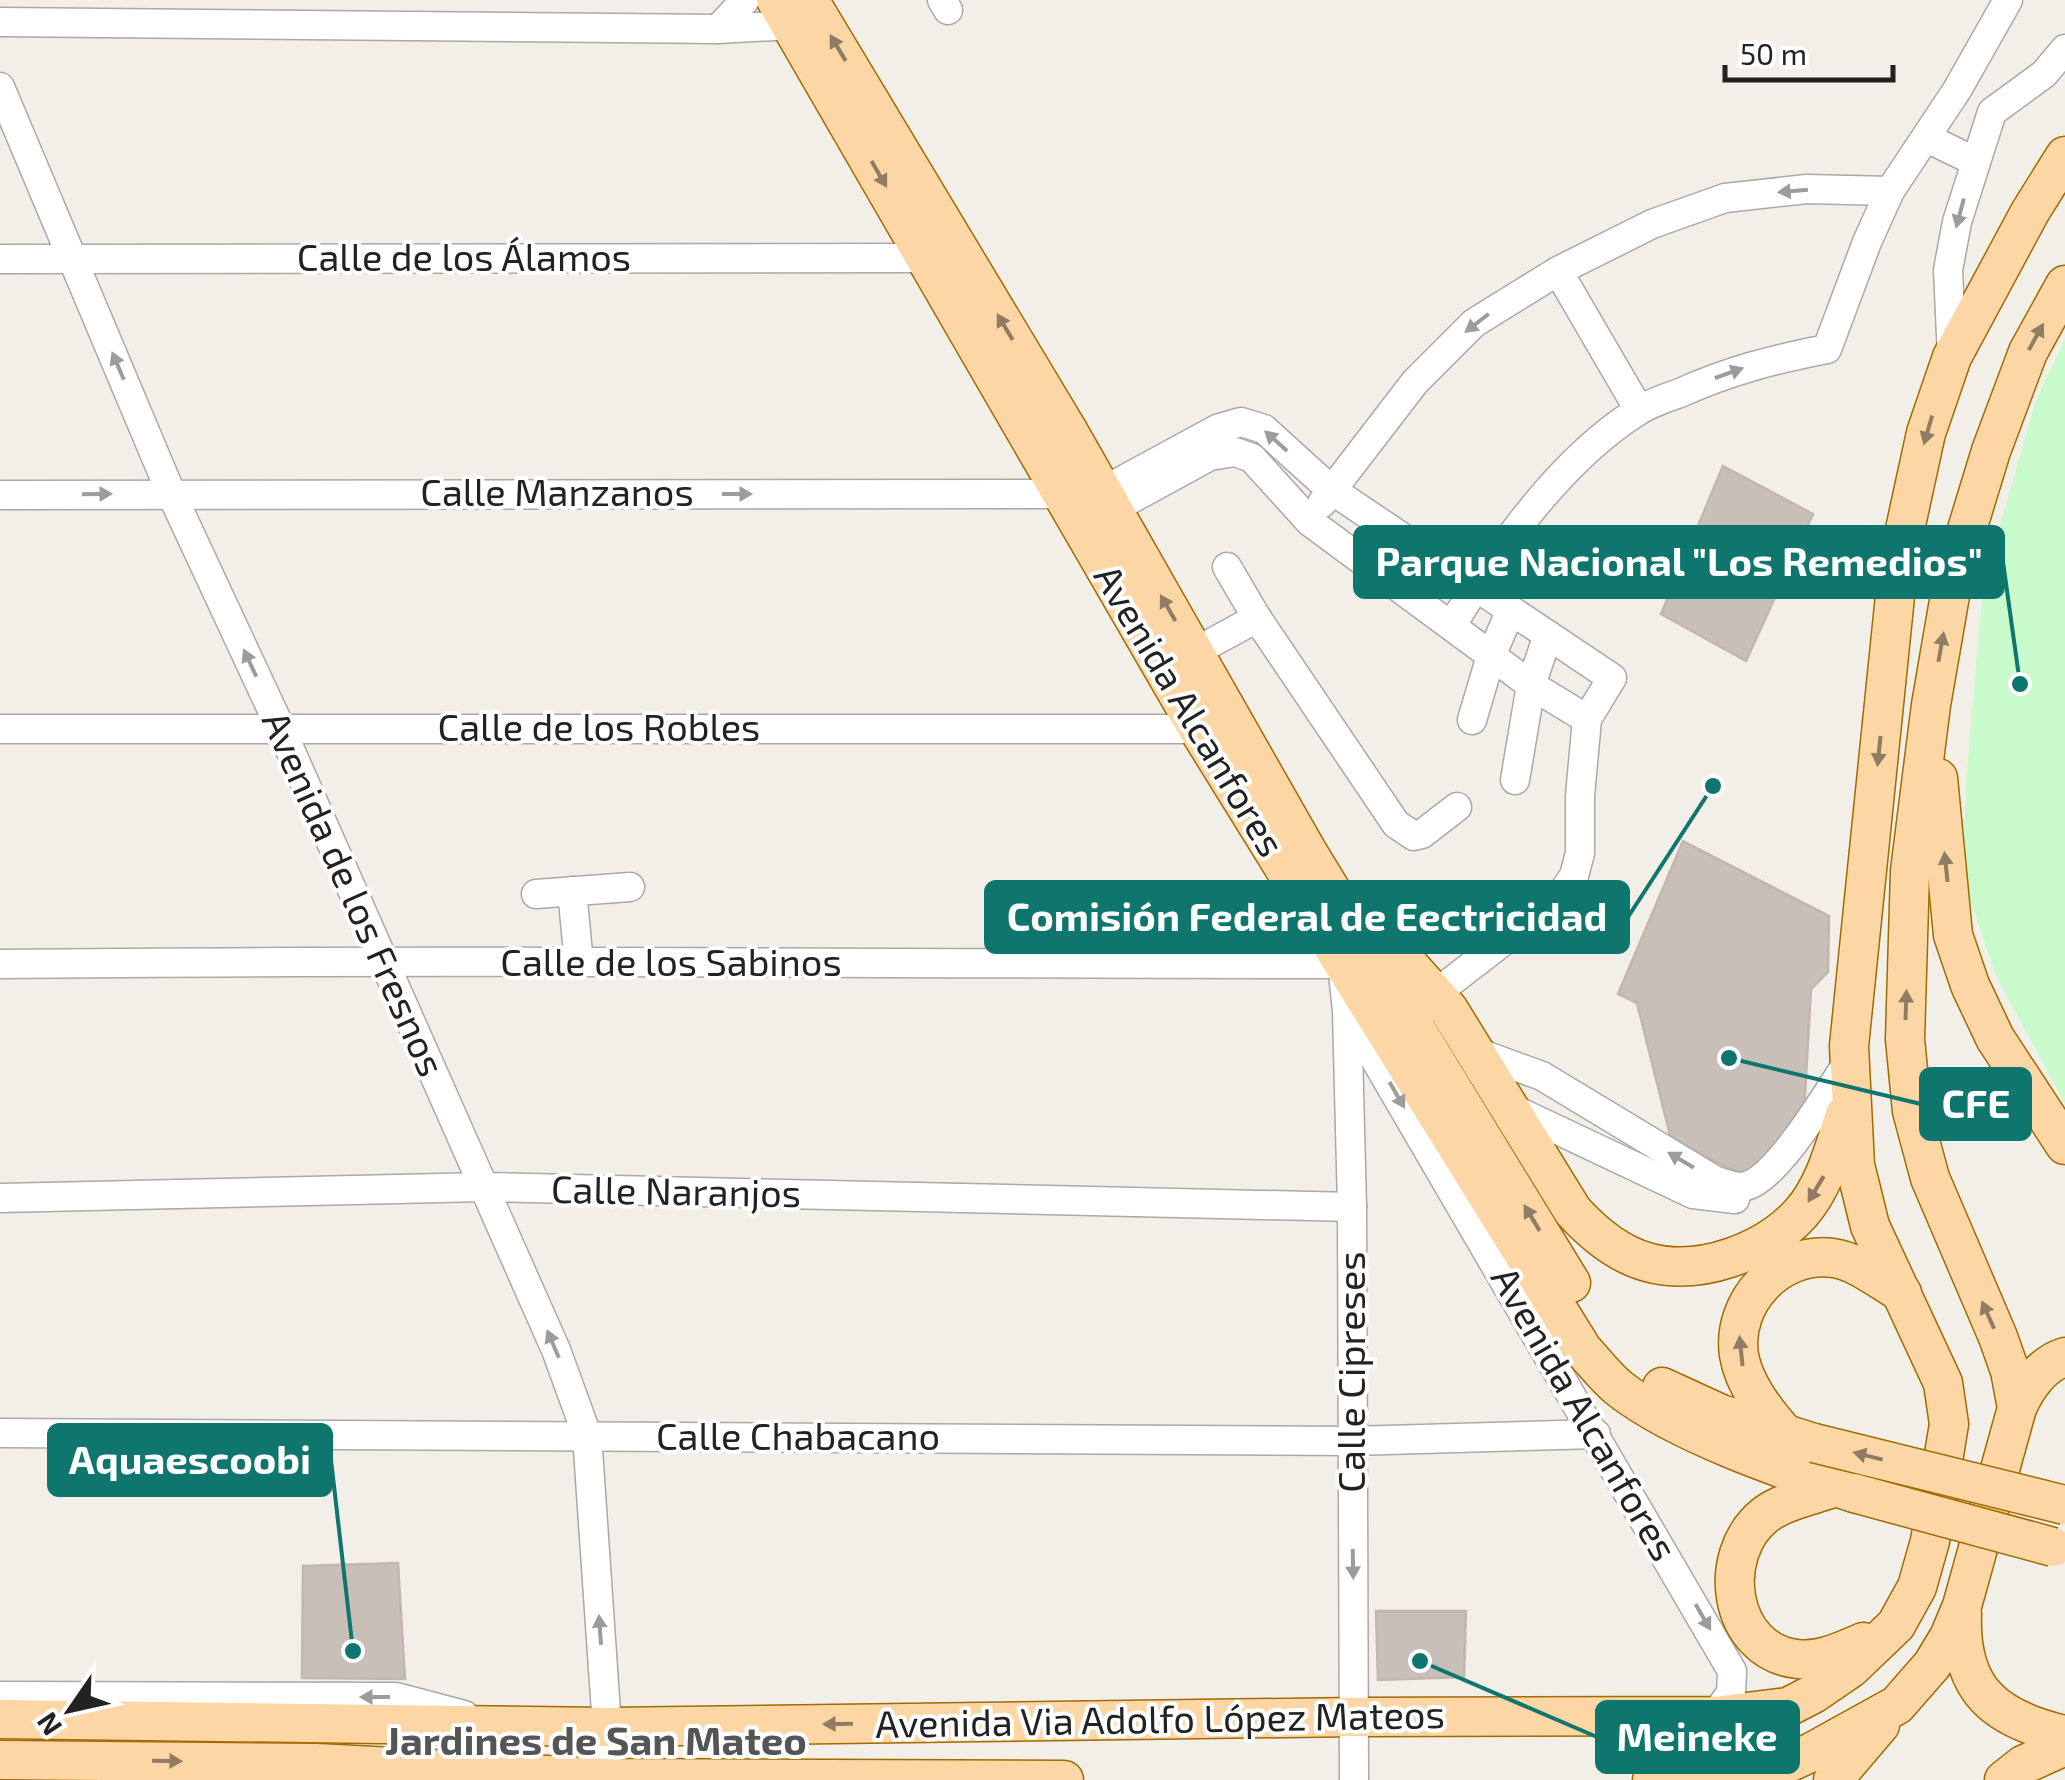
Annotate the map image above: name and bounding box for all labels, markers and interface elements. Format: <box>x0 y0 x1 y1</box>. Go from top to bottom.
scale bar <box>1725 20 1892 82</box>
one-way arrow <box>830 34 847 62</box>
text: 50 m <box>1740 35 1807 71</box>
one-way arrow <box>870 160 887 188</box>
one-way arrow <box>1777 184 1808 200</box>
one-way arrow <box>1952 197 1968 228</box>
street label: Calle de los Álamos <box>297 233 631 279</box>
one-way arrow <box>997 313 1014 341</box>
one-way arrow <box>1464 313 1490 334</box>
one-way arrow <box>2028 323 2045 352</box>
one-way arrow <box>110 351 126 381</box>
one-way arrow <box>1714 364 1744 379</box>
one-way arrow <box>1920 415 1935 446</box>
one-way arrow <box>1264 430 1289 452</box>
street label: Calle Manzanos <box>420 468 694 514</box>
one-way arrow <box>82 486 114 502</box>
one-way arrow <box>722 486 754 502</box>
callout: Parque Nacional "Los Remedios" <box>1355 527 2003 597</box>
text: Parque Nacional "Los Remedios" <box>1375 536 1983 584</box>
street label: Avenida Alcanfores <box>1086 556 1296 864</box>
one-way arrow <box>1159 594 1176 623</box>
one-way arrow <box>1934 631 1949 662</box>
one-way arrow <box>242 648 259 677</box>
street label: Calle de los Robles <box>438 703 760 749</box>
street label: Avenida de los Fresnos <box>254 704 456 1083</box>
one-way arrow <box>1871 736 1887 767</box>
one-way arrow <box>1938 851 1954 883</box>
callout: Comisión Federal de Eectricidad <box>986 882 1628 952</box>
text: Comisión Federal de Eectricidad <box>1007 891 1607 939</box>
street label: Calle de los Sabinos <box>500 938 842 984</box>
one-way arrow <box>1899 988 1915 1020</box>
callout: CFE <box>1921 1069 2030 1139</box>
text: CFE <box>1942 1078 2010 1126</box>
one-way arrow <box>1388 1081 1405 1109</box>
one-way arrow <box>1667 1152 1695 1169</box>
street label: Calle Naranjos <box>551 1165 802 1215</box>
one-way arrow <box>1808 1175 1825 1203</box>
one-way arrow <box>1523 1204 1541 1232</box>
street label: Calle Cipreses <box>1327 1251 1373 1493</box>
street label: Avenida Alcanfores <box>1483 1258 1689 1568</box>
one-way arrow <box>1980 1300 1996 1330</box>
one-way arrow <box>545 1329 561 1359</box>
one-way arrow <box>1733 1335 1749 1366</box>
street label: Calle Chabacano <box>656 1412 940 1458</box>
callout: Aquaescoobi <box>49 1425 331 1495</box>
text: Aquaescoobi <box>69 1434 311 1482</box>
one-way arrow <box>1853 1448 1884 1464</box>
one-way arrow <box>1345 1548 1361 1580</box>
one-way arrow <box>1693 1603 1711 1631</box>
one-way arrow <box>592 1613 608 1645</box>
north arrow <box>20 1660 120 1760</box>
one-way arrow <box>358 1689 390 1705</box>
street label: Avenida Via Adolfo López Mateos <box>875 1690 1445 1746</box>
callout: Meineke <box>1597 1702 1798 1772</box>
text: N <box>29 1707 68 1742</box>
text: Meineke <box>1617 1711 1777 1759</box>
district label: Jardines de San Mateo <box>385 1715 807 1763</box>
one-way arrow <box>821 1716 853 1732</box>
one-way arrow <box>152 1753 184 1769</box>

